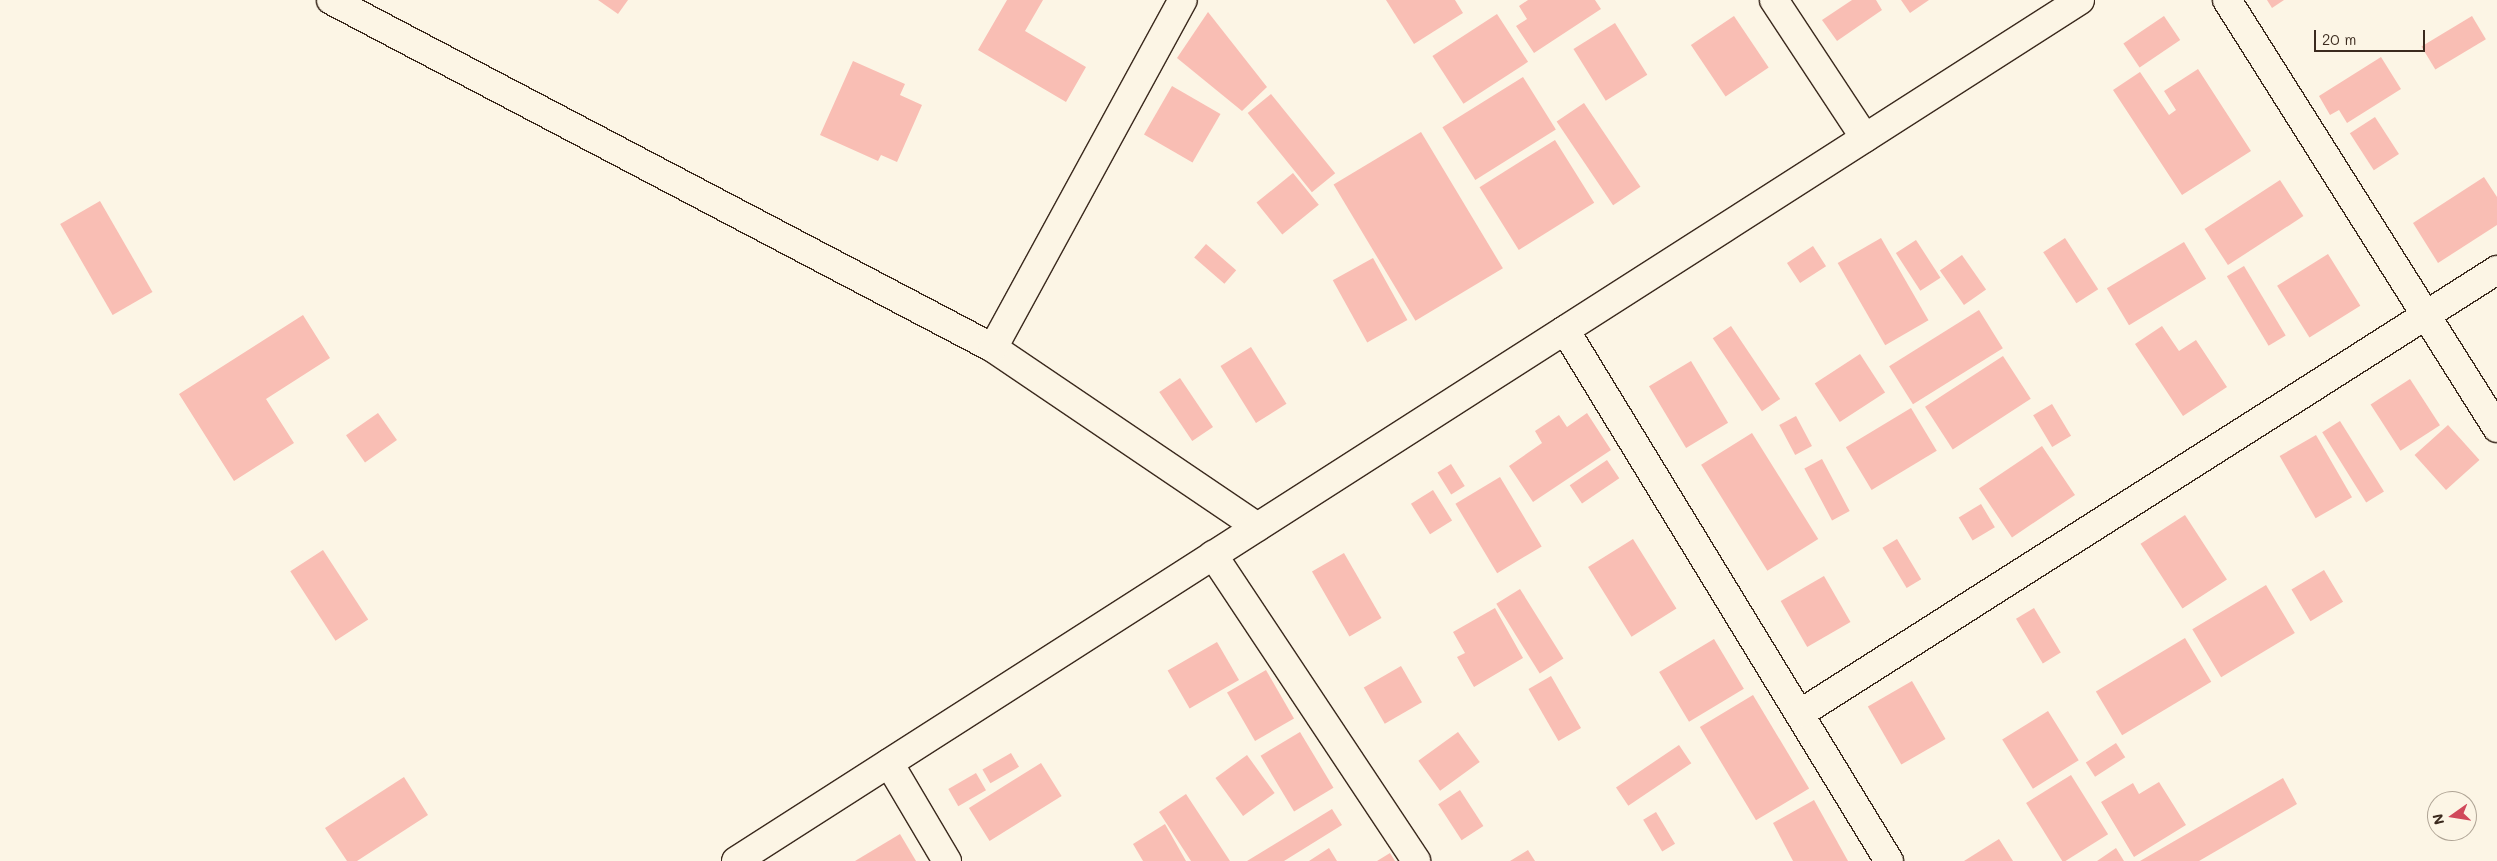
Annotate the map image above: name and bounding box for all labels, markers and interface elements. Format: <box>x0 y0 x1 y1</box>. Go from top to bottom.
scale bar <box>2317 20 2428 52</box>
text: 20 m <box>2322 29 2356 49</box>
north arrow <box>2427 791 2477 841</box>
text: N <box>2427 812 2448 827</box>

